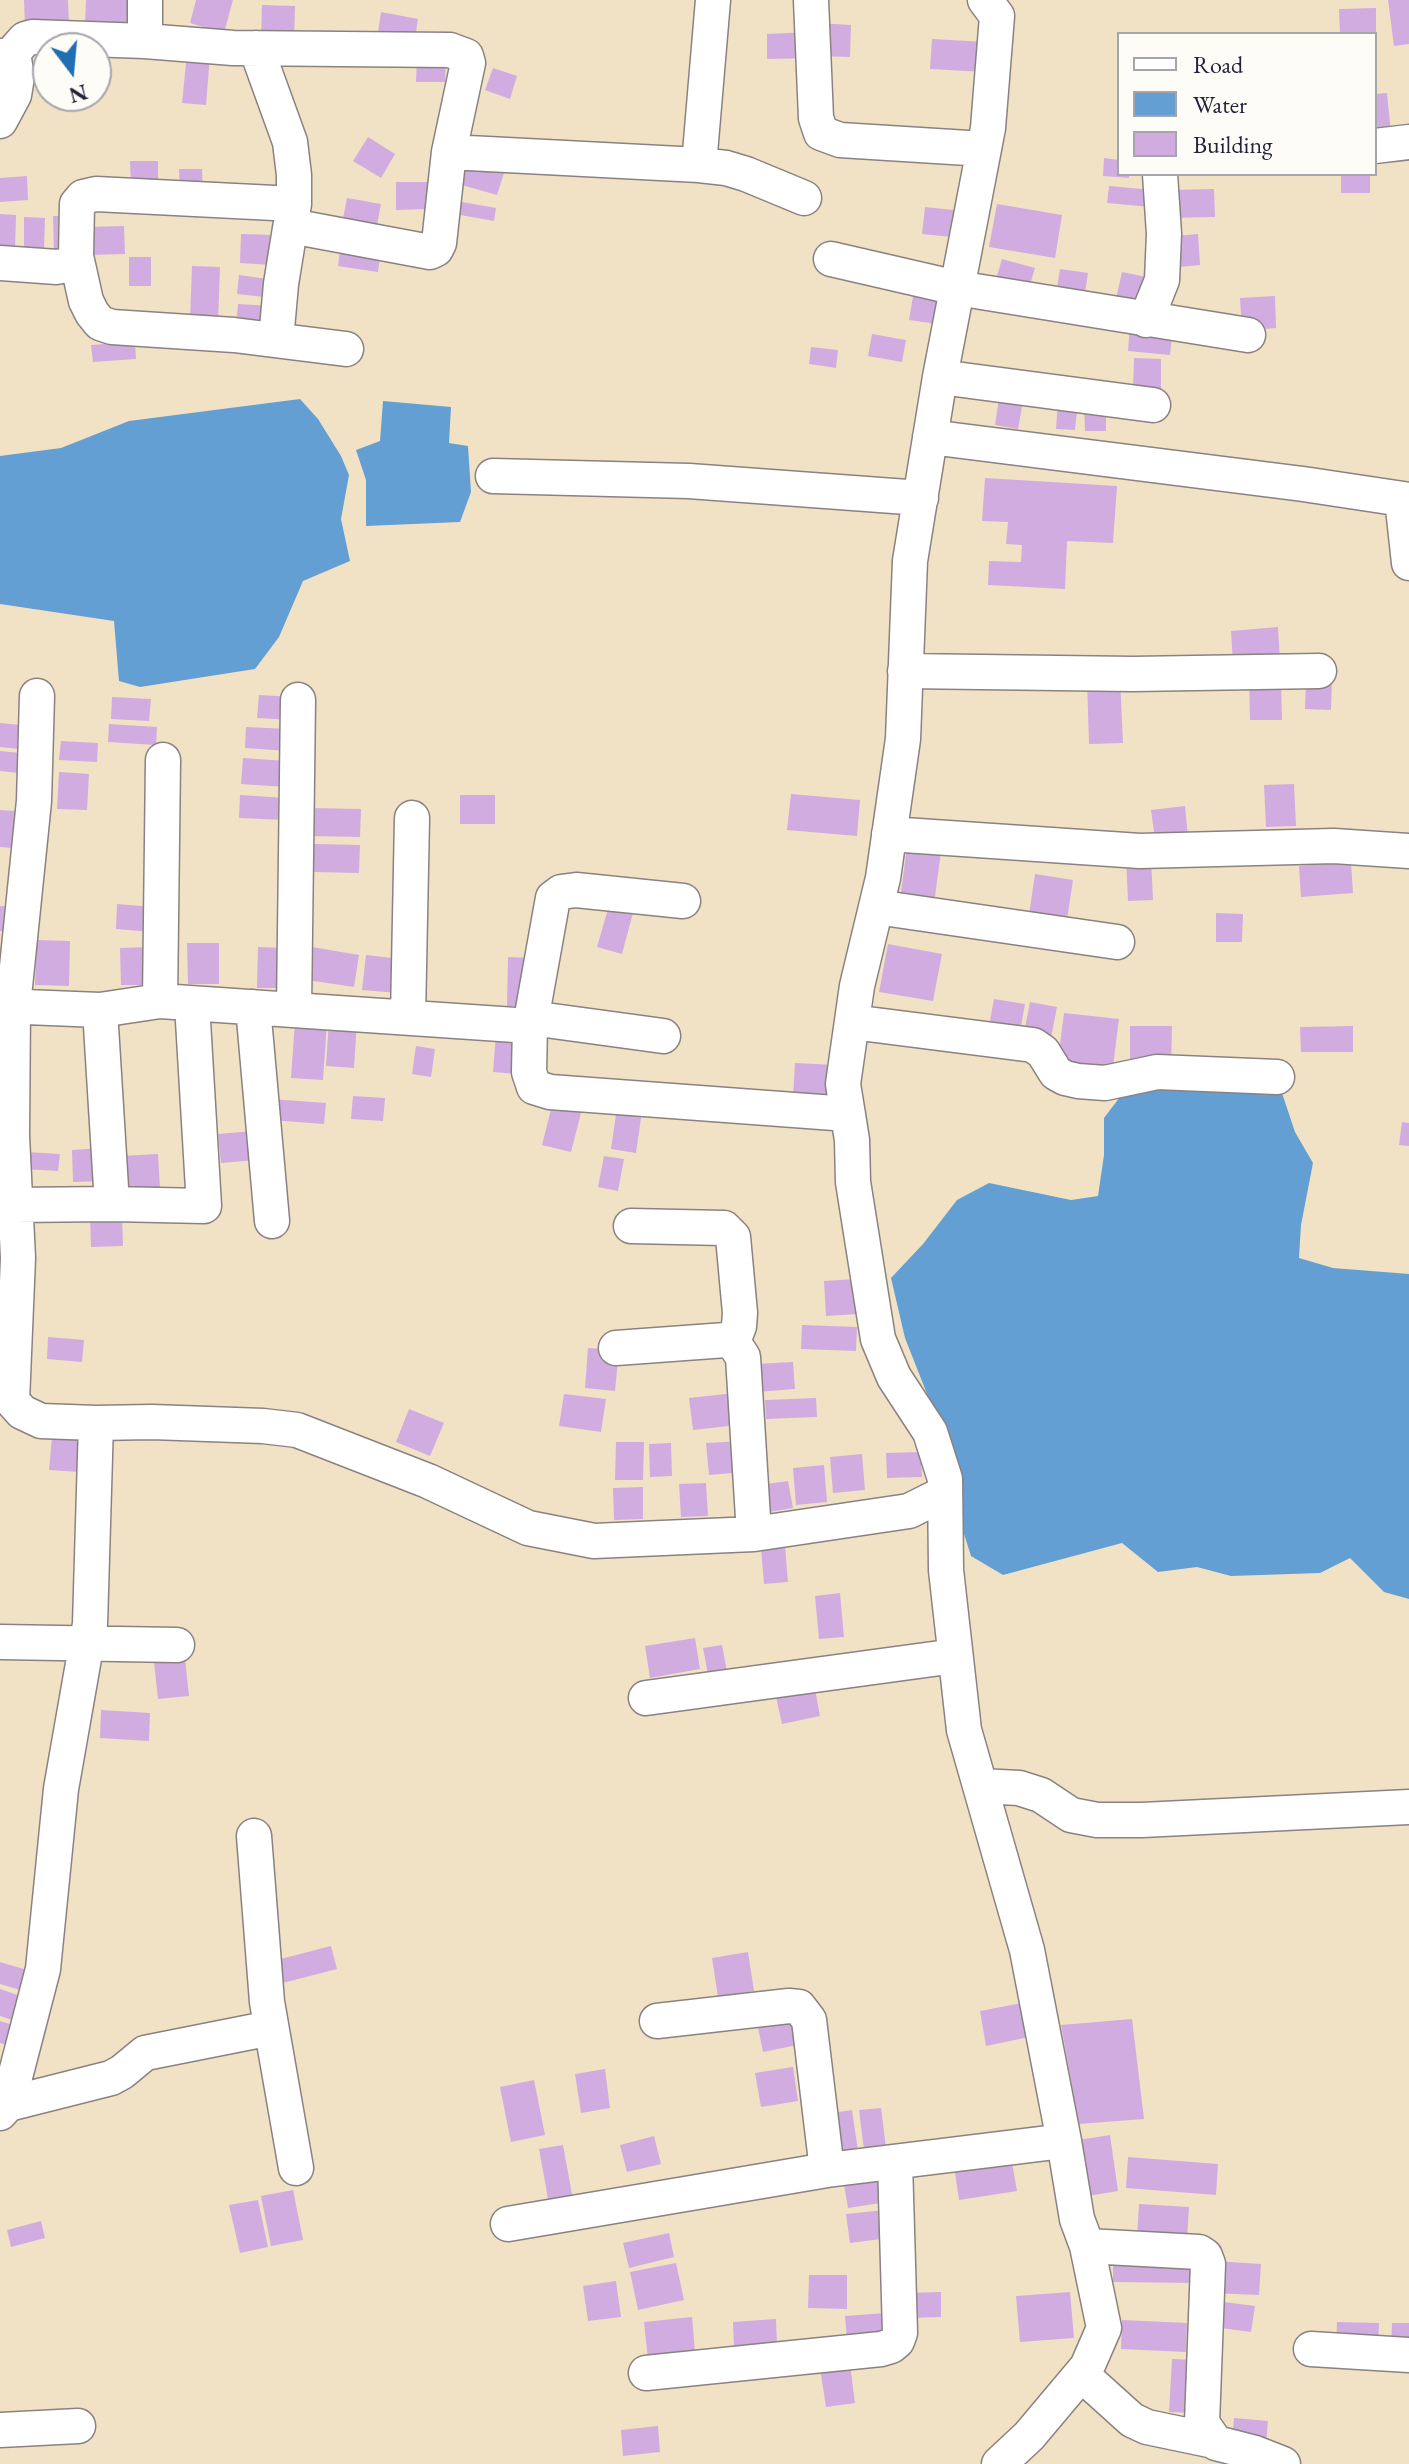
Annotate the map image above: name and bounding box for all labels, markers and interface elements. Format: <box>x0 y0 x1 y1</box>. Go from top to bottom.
north arrow <box>32 32 112 112</box>
legend <box>1117 32 1377 176</box>
text: Road <box>1193 49 1243 80</box>
text: N <box>66 77 91 110</box>
text: Water <box>1193 89 1247 120</box>
text: Building <box>1193 129 1273 160</box>

